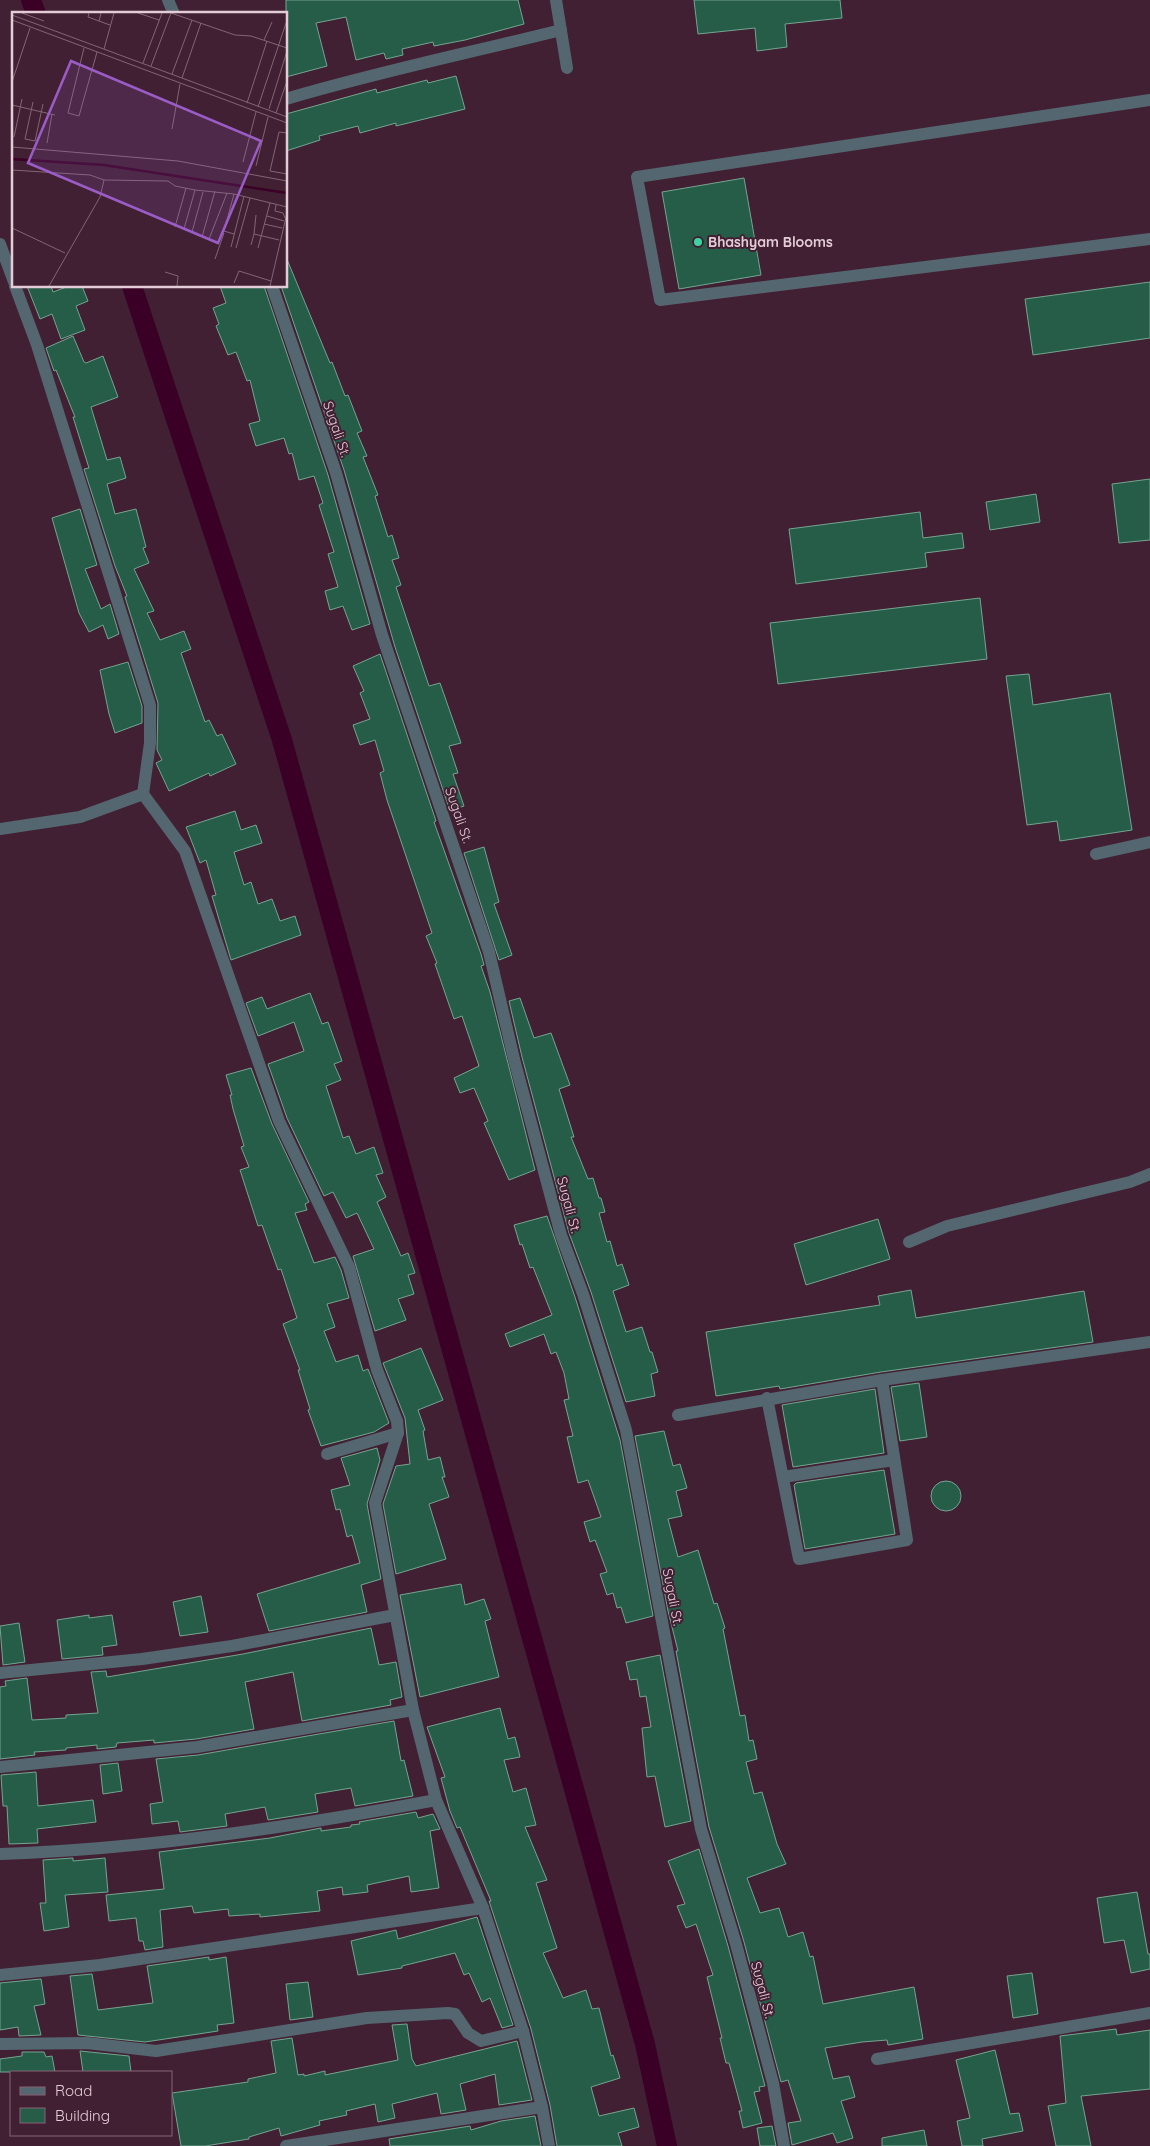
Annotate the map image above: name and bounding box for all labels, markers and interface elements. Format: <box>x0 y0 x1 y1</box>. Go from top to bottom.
inset map <box>12 12 288 288</box>
place label: Bhashyam Blooms <box>708 233 833 251</box>
marker: Bhashyam Blooms <box>692 236 704 248</box>
street label: Sugali St. <box>319 399 355 459</box>
street label: Sugali St. <box>441 785 477 845</box>
street label: Sugali St. <box>553 1175 585 1235</box>
street label: Sugali St. <box>659 1567 687 1627</box>
street label: Sugali St. <box>747 1960 779 2020</box>
legend <box>10 2071 172 2136</box>
text: Road <box>55 2081 92 2100</box>
text: Building <box>55 2106 110 2125</box>

